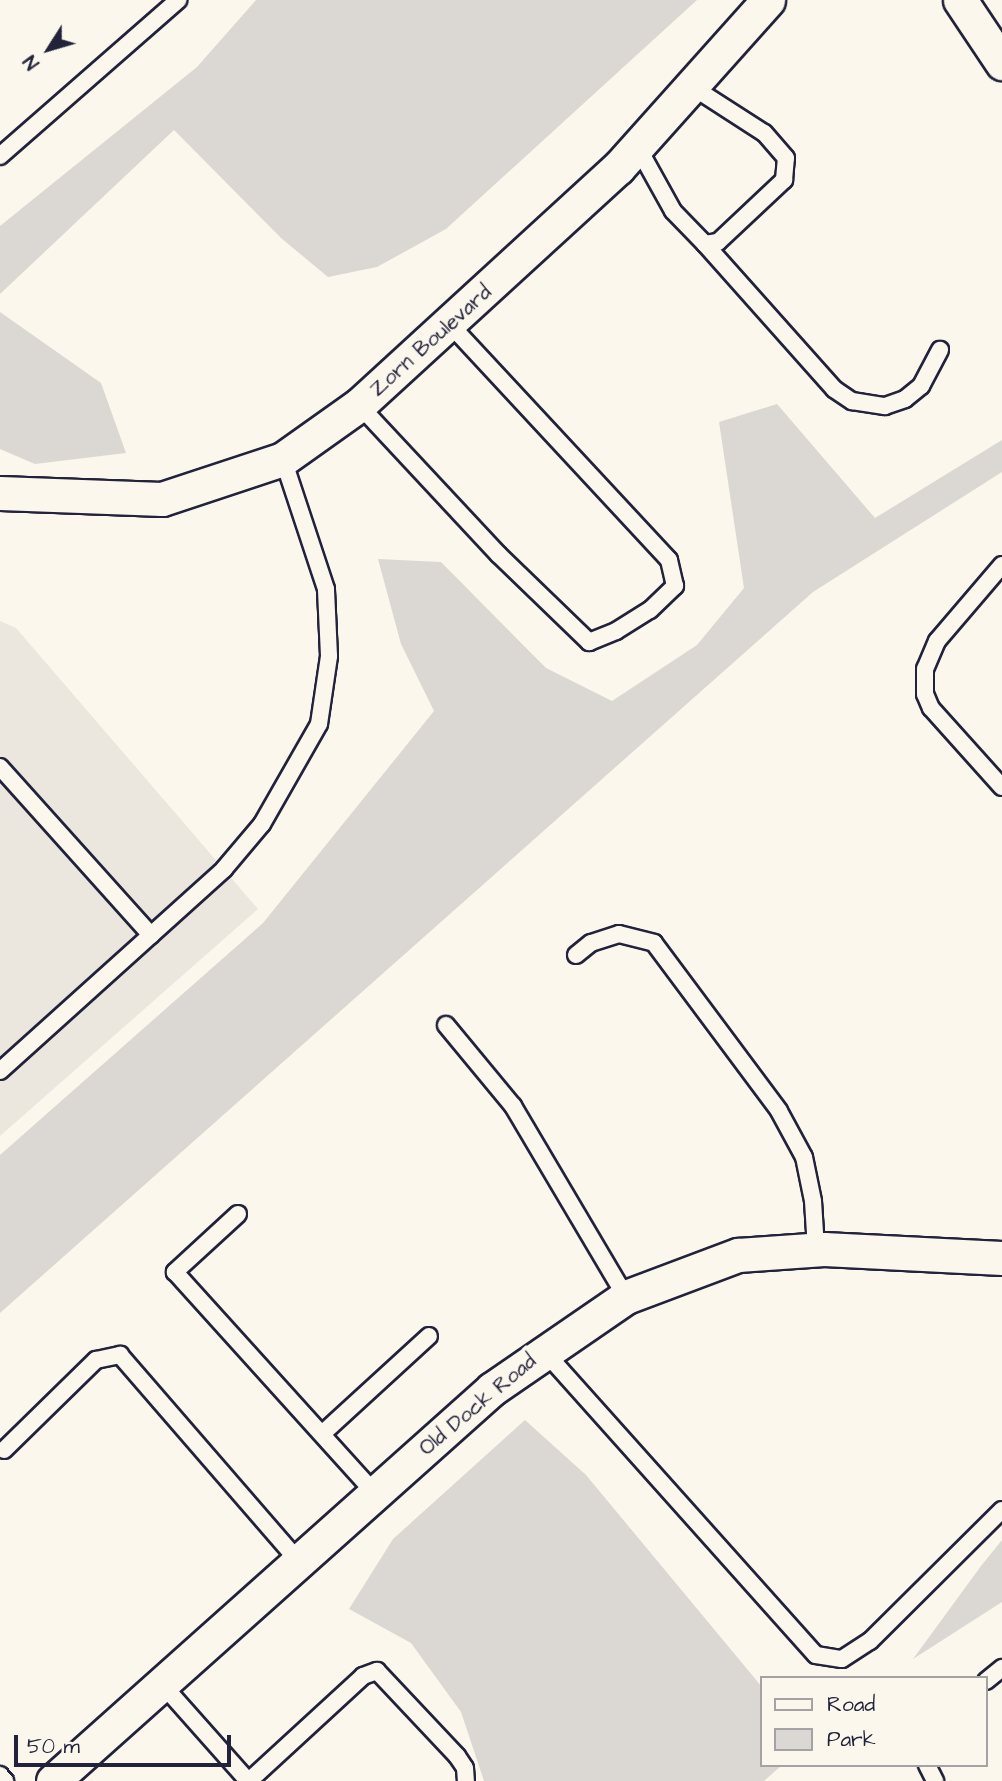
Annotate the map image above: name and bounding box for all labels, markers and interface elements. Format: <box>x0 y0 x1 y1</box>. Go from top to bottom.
north arrow <box>14 14 84 84</box>
text: N <box>17 49 46 75</box>
street label: Zorn Boulevard <box>365 280 497 402</box>
street label: Old Dock Road <box>414 1349 542 1461</box>
legend <box>760 1676 988 1767</box>
text: Road <box>827 1690 875 1719</box>
scale bar <box>18 1722 234 1766</box>
text: Park <box>827 1725 876 1754</box>
text: 50 m <box>27 1732 80 1761</box>

